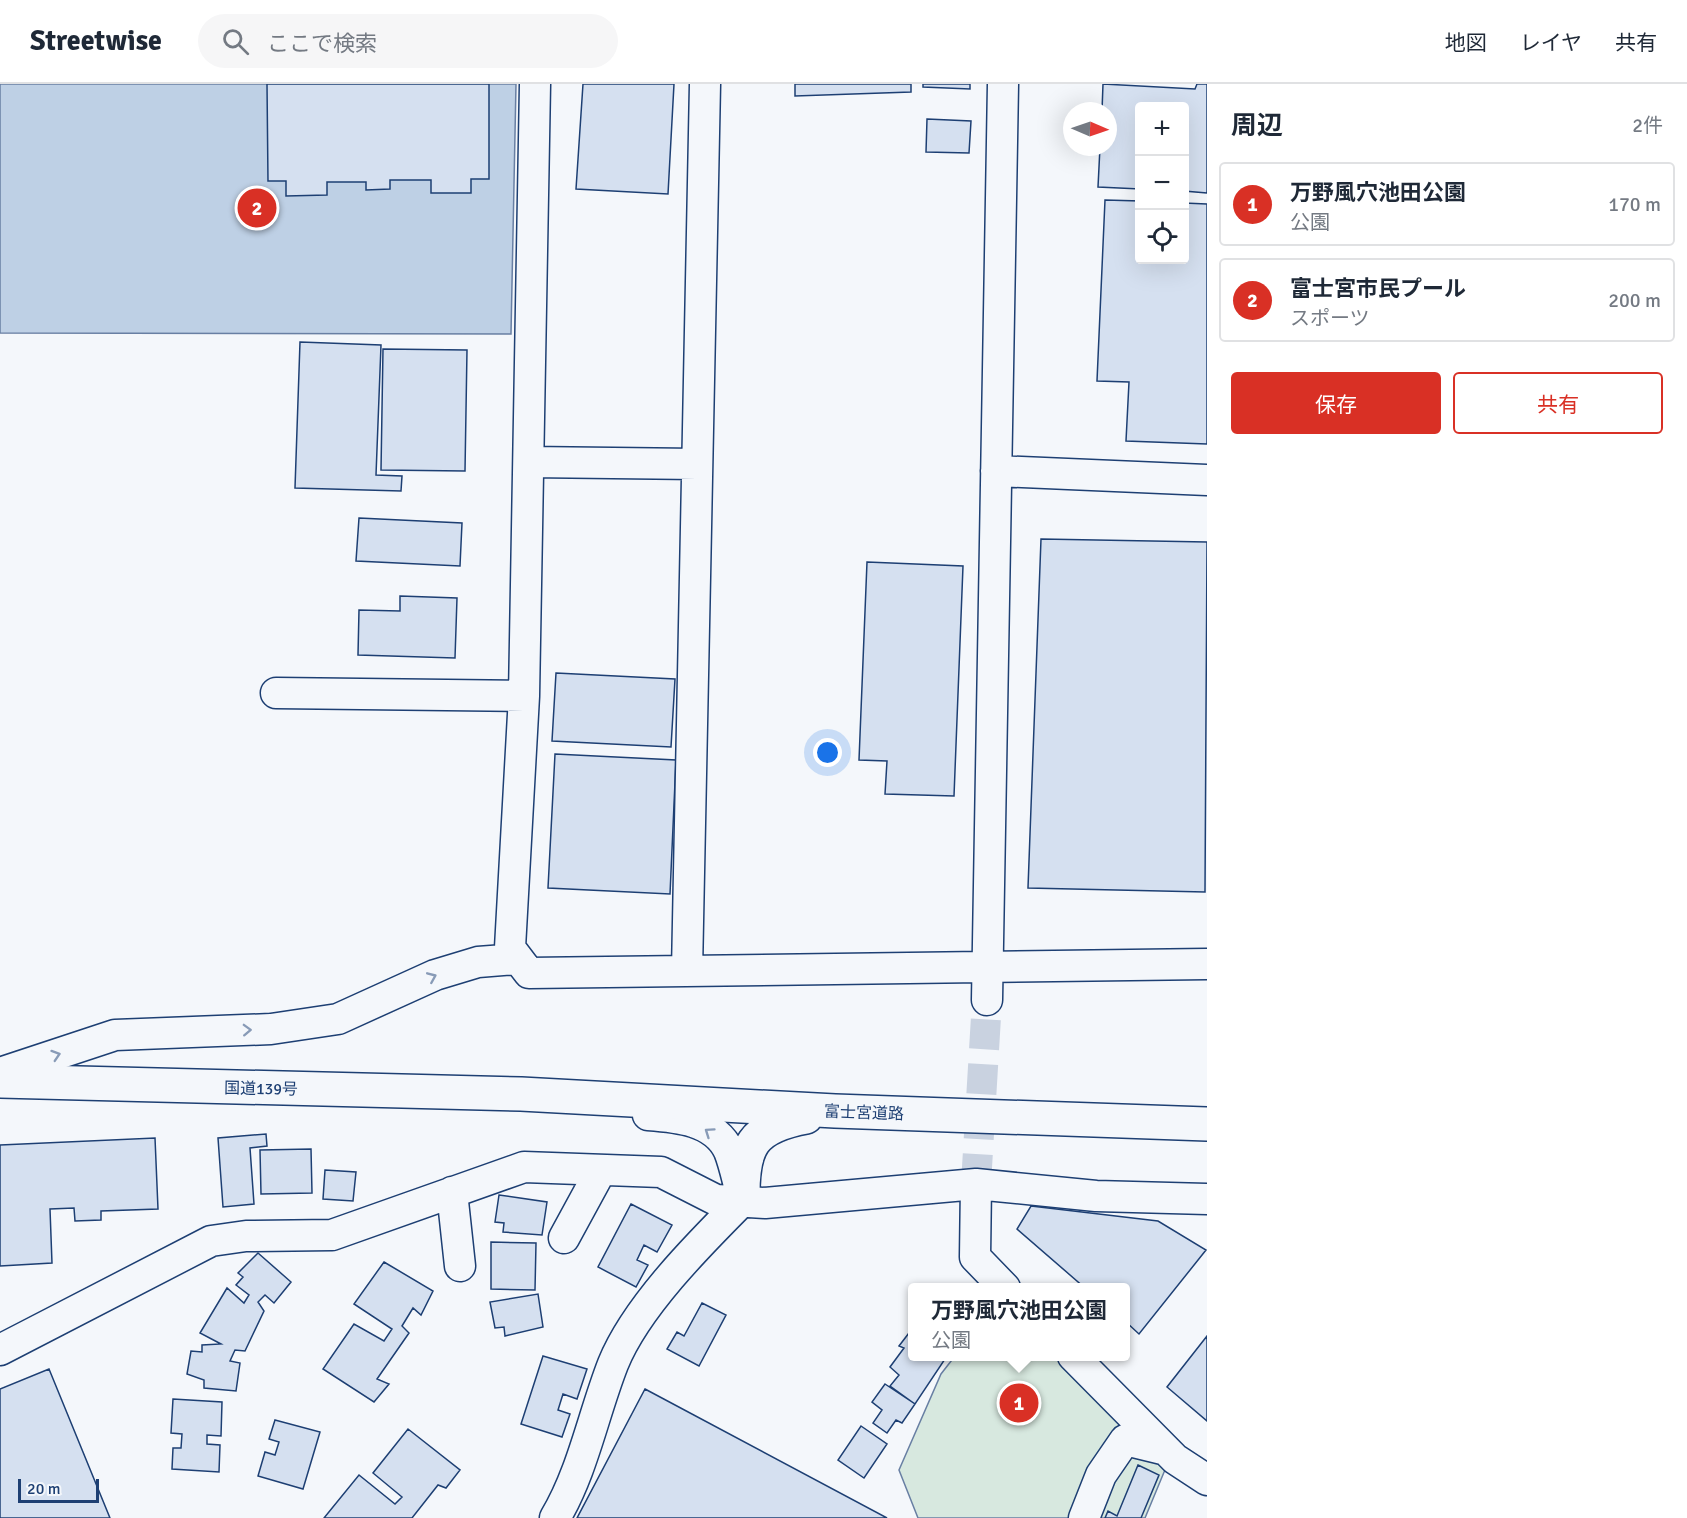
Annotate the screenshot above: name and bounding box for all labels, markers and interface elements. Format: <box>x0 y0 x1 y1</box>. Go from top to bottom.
search box <box>198 14 618 68</box>
text: Streetwise <box>30 24 162 58</box>
icon: search <box>219 25 252 58</box>
text: ここで検索 <box>267 30 377 57</box>
text: 地図 <box>1445 30 1487 56</box>
text: レイヤ <box>1520 30 1582 56</box>
text: 共有 <box>1615 30 1657 56</box>
north arrow <box>1063 102 1117 156</box>
map controls <box>1135 102 1189 264</box>
button: + <box>1135 102 1189 156</box>
text: 周辺 <box>1231 110 1283 142</box>
text: 2件 <box>1632 113 1663 138</box>
button: − <box>1135 156 1189 210</box>
text: 万野風穴池田公園 <box>1290 179 1466 206</box>
pin: 2 <box>238 186 276 230</box>
text: 1 <box>1247 192 1258 217</box>
text: 170 m <box>1608 192 1661 217</box>
button: locate <box>1135 210 1189 264</box>
text: 公園 <box>1290 210 1330 235</box>
text: 富士宮市民プール <box>1290 275 1466 302</box>
text: 2 <box>1247 288 1258 313</box>
text: 200 m <box>1608 288 1661 313</box>
text: スポーツ <box>1290 306 1370 331</box>
button: 保存 <box>1231 372 1441 434</box>
button: 共有 <box>1453 372 1663 434</box>
your location <box>813 738 842 767</box>
one-way arrow <box>426 972 437 984</box>
one-way arrow <box>243 1024 252 1037</box>
one-way arrow <box>50 1050 61 1062</box>
street label: 国道139号 <box>224 1078 298 1100</box>
street label: 富士宮道路 <box>824 1102 904 1124</box>
one-way arrow <box>705 1128 716 1139</box>
popup <box>908 1283 1130 1361</box>
text: 万野風穴池田公園 <box>931 1297 1107 1324</box>
text: 公園 <box>931 1328 971 1353</box>
pin: 1 <box>1000 1380 1038 1426</box>
scale bar <box>18 1476 99 1504</box>
text: 20 m <box>27 1479 61 1499</box>

